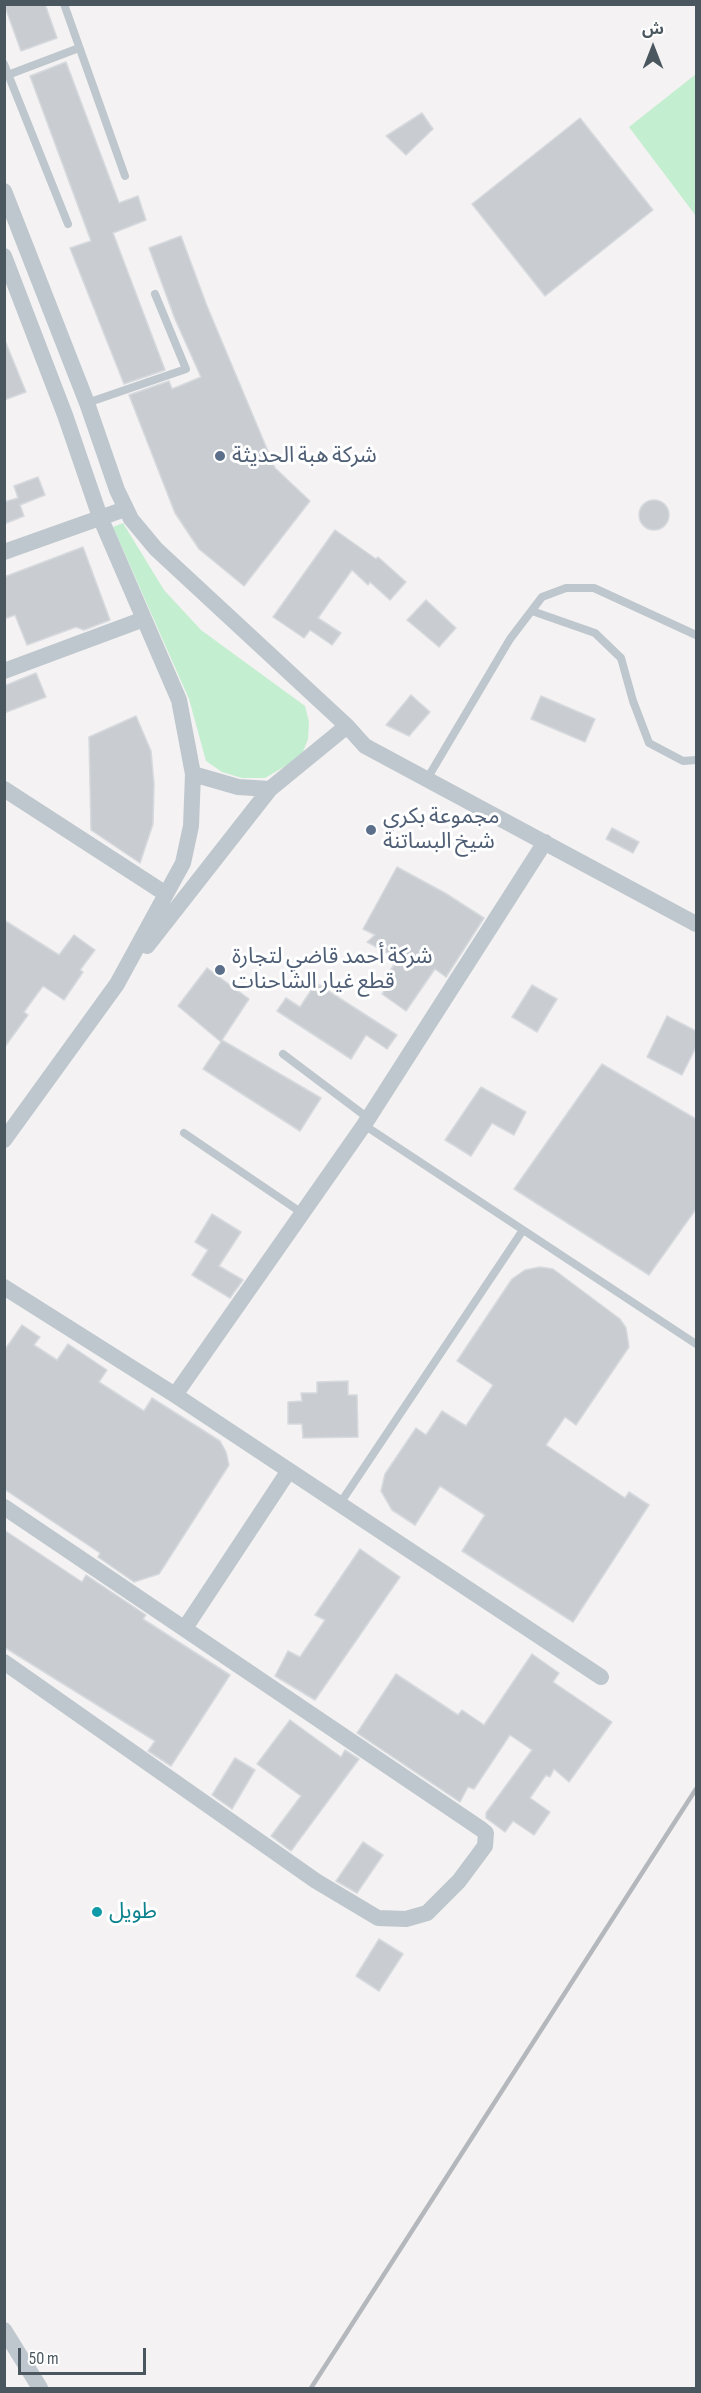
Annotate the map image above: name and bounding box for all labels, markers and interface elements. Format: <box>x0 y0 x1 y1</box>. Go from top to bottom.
north arrow <box>623 18 683 78</box>
text: ش <box>642 20 664 39</box>
place label: شركة هبة الحديثة <box>232 443 377 469</box>
marker: شركة هبة الحديثة <box>213 449 227 463</box>
place label: مجموعة بكري شيخ البساتنة <box>383 804 499 855</box>
marker: مجموعة بكري شيخ البساتنة <box>364 823 378 837</box>
place label: شركة أحمد قاضي لتجارة قطع غيار الشاحنات <box>232 944 433 996</box>
marker: شركة أحمد قاضي لتجارة قطع غيار الشاحنات <box>213 963 227 977</box>
place label: طويل <box>109 1899 157 1925</box>
marker: طويل <box>90 1905 104 1919</box>
scale bar <box>21 2336 148 2374</box>
text: 50 m <box>29 2348 59 2369</box>

